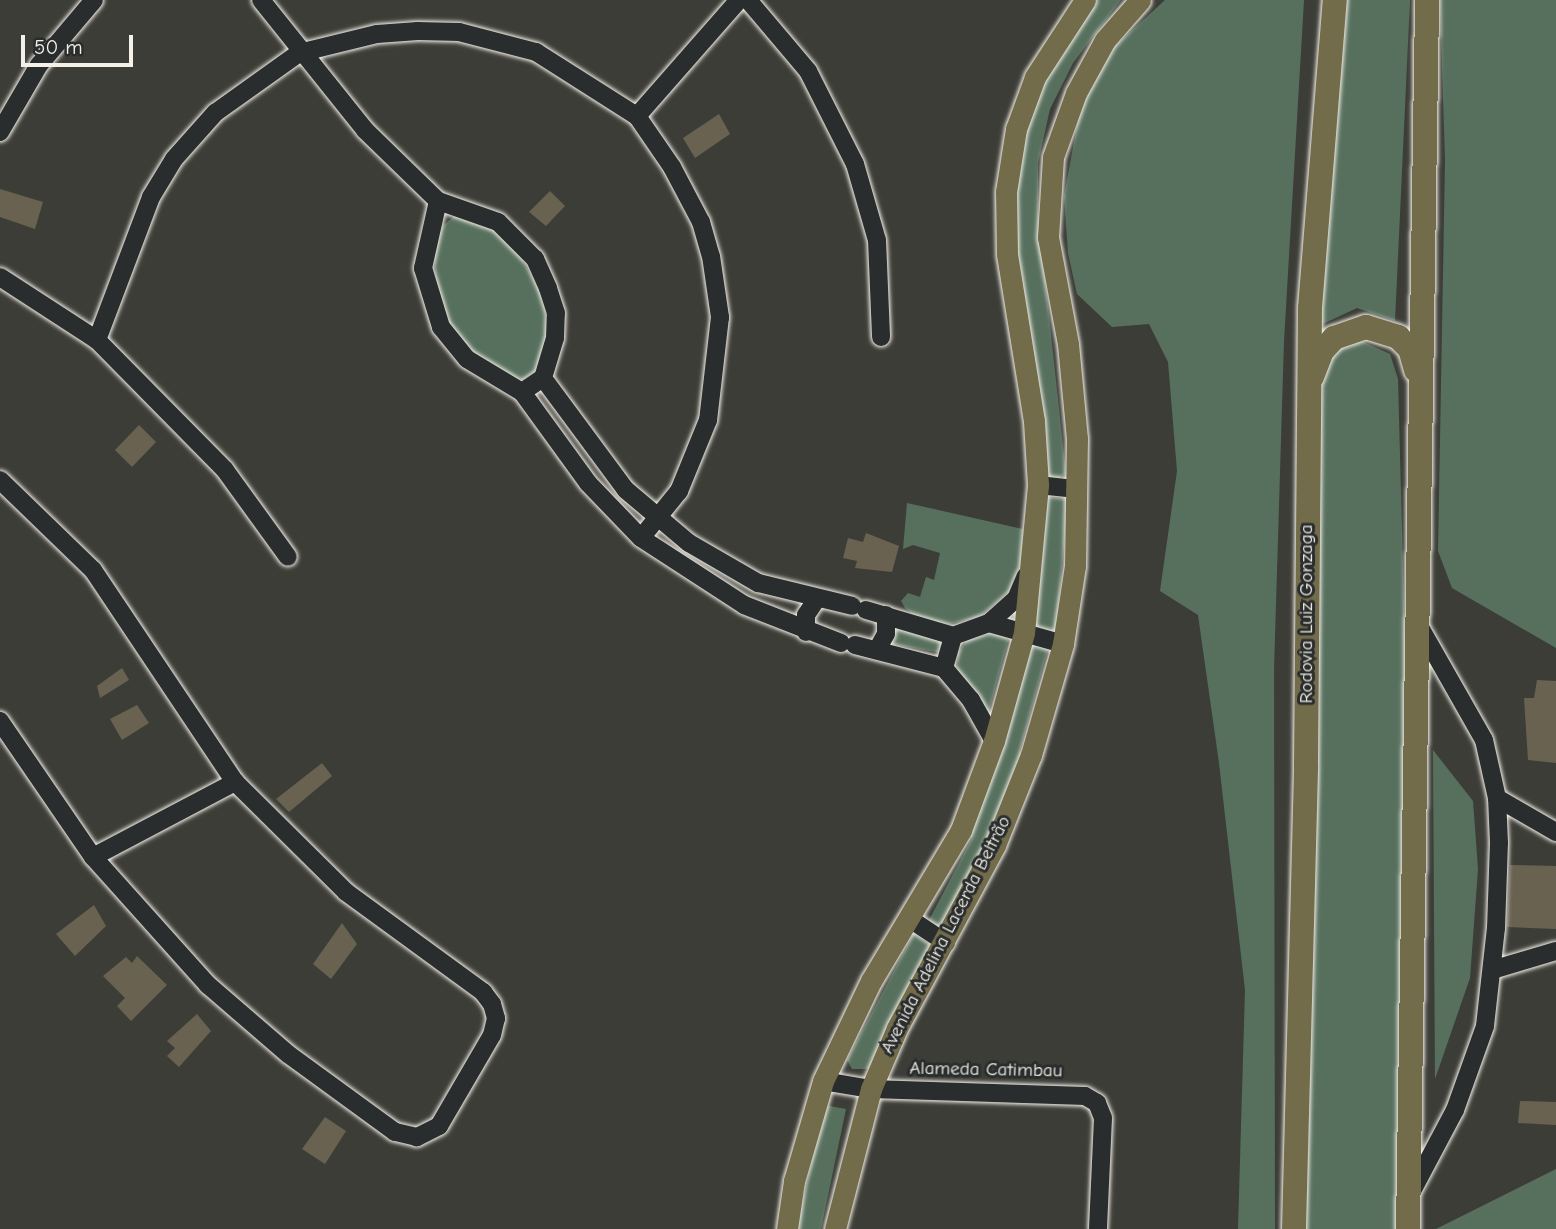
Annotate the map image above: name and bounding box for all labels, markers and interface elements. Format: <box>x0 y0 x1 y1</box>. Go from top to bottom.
scale bar <box>24 21 136 65</box>
text: 50 m <box>34 35 83 59</box>
street label: Rodovia Luiz Gonzaga <box>1296 525 1318 703</box>
street label: Avenida Adelina Lacerda Beltrão <box>876 812 1016 1058</box>
street label: Alameda Catimbau <box>909 1057 1063 1083</box>

